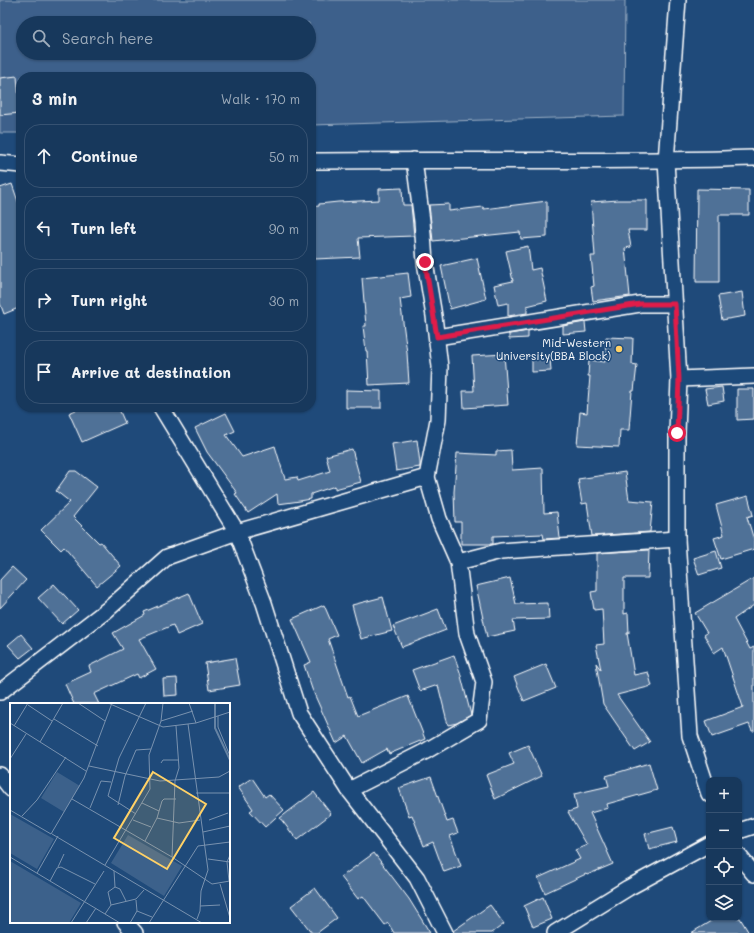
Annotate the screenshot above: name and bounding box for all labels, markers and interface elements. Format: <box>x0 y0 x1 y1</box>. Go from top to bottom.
search box <box>16 16 316 60</box>
icon: search <box>30 27 52 49</box>
text: Search here <box>62 28 153 48</box>
text: 3 min <box>32 87 77 109</box>
text: Walk · 170 m <box>221 90 300 107</box>
icon: ahead <box>33 145 55 167</box>
text: Continue <box>71 146 138 166</box>
text: 50 m <box>269 148 299 165</box>
icon: left <box>33 217 55 239</box>
text: Turn left <box>71 218 136 238</box>
text: 90 m <box>269 220 299 237</box>
route end <box>416 253 434 271</box>
icon: right <box>33 289 55 311</box>
text: Turn right <box>71 290 148 310</box>
text: 30 m <box>269 292 299 309</box>
place label: Mid-Western University(BBA Block) <box>496 335 611 363</box>
marker: Mid-Western University(BBA Block) <box>614 344 624 354</box>
icon: arrive <box>33 361 55 383</box>
text: Arrive at destination <box>71 362 231 382</box>
route start <box>668 424 686 442</box>
inset map <box>10 703 230 923</box>
map controls <box>706 777 742 921</box>
button: + <box>706 777 742 813</box>
button: − <box>706 813 742 849</box>
button: locate <box>706 849 742 885</box>
button: layers <box>706 885 742 921</box>

